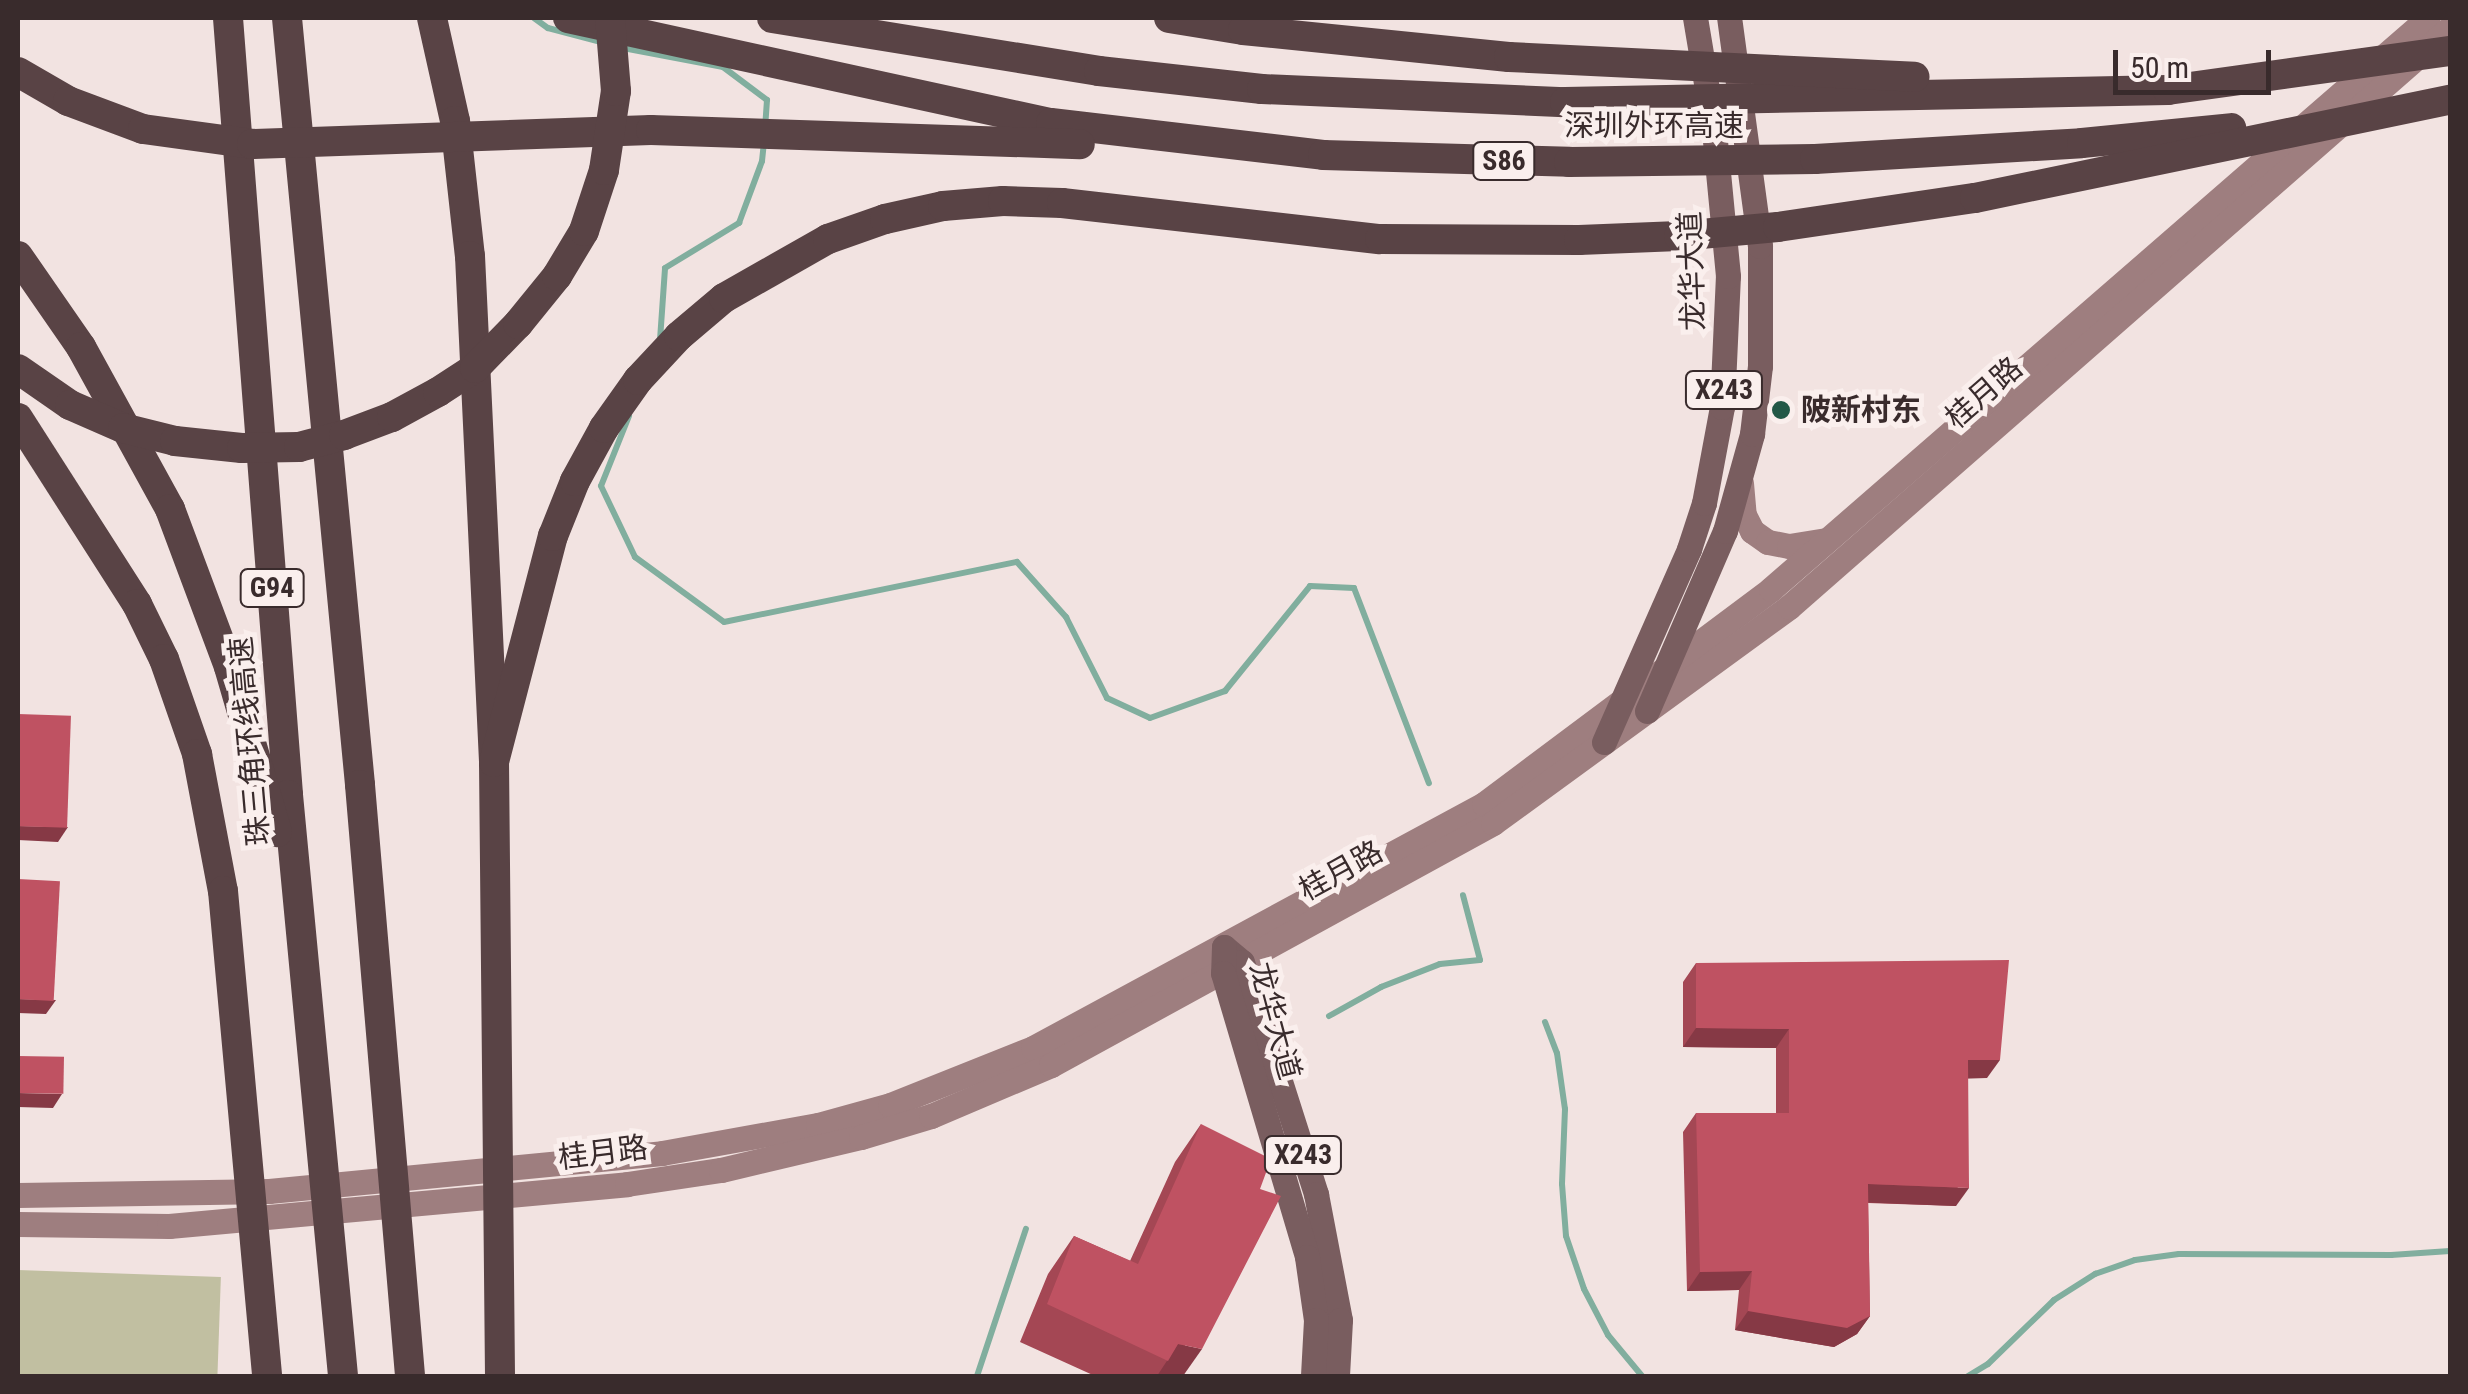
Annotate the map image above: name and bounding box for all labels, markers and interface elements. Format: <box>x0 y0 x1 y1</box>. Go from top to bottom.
scale bar <box>2118 30 2276 92</box>
text: 50 m <box>2130 50 2189 85</box>
street label: 深圳外环高速 <box>1564 108 1744 144</box>
road number: S86 <box>1472 138 1536 184</box>
street label: 龙华大道 <box>1672 210 1712 332</box>
street label: 桂月路 <box>1938 350 2030 436</box>
road number: X243 <box>1684 367 1764 413</box>
place label: 陂新村东 <box>1801 392 1921 428</box>
marker: 陂新村东 <box>1770 399 1792 421</box>
road number: G94 <box>240 565 304 611</box>
street label: 珠三角环线高速 <box>223 635 277 847</box>
street label: 桂月路 <box>1293 833 1389 909</box>
street label: 龙华大道 <box>1242 958 1308 1084</box>
street label: 桂月路 <box>556 1130 650 1176</box>
road number: X243 <box>1263 1132 1343 1178</box>

